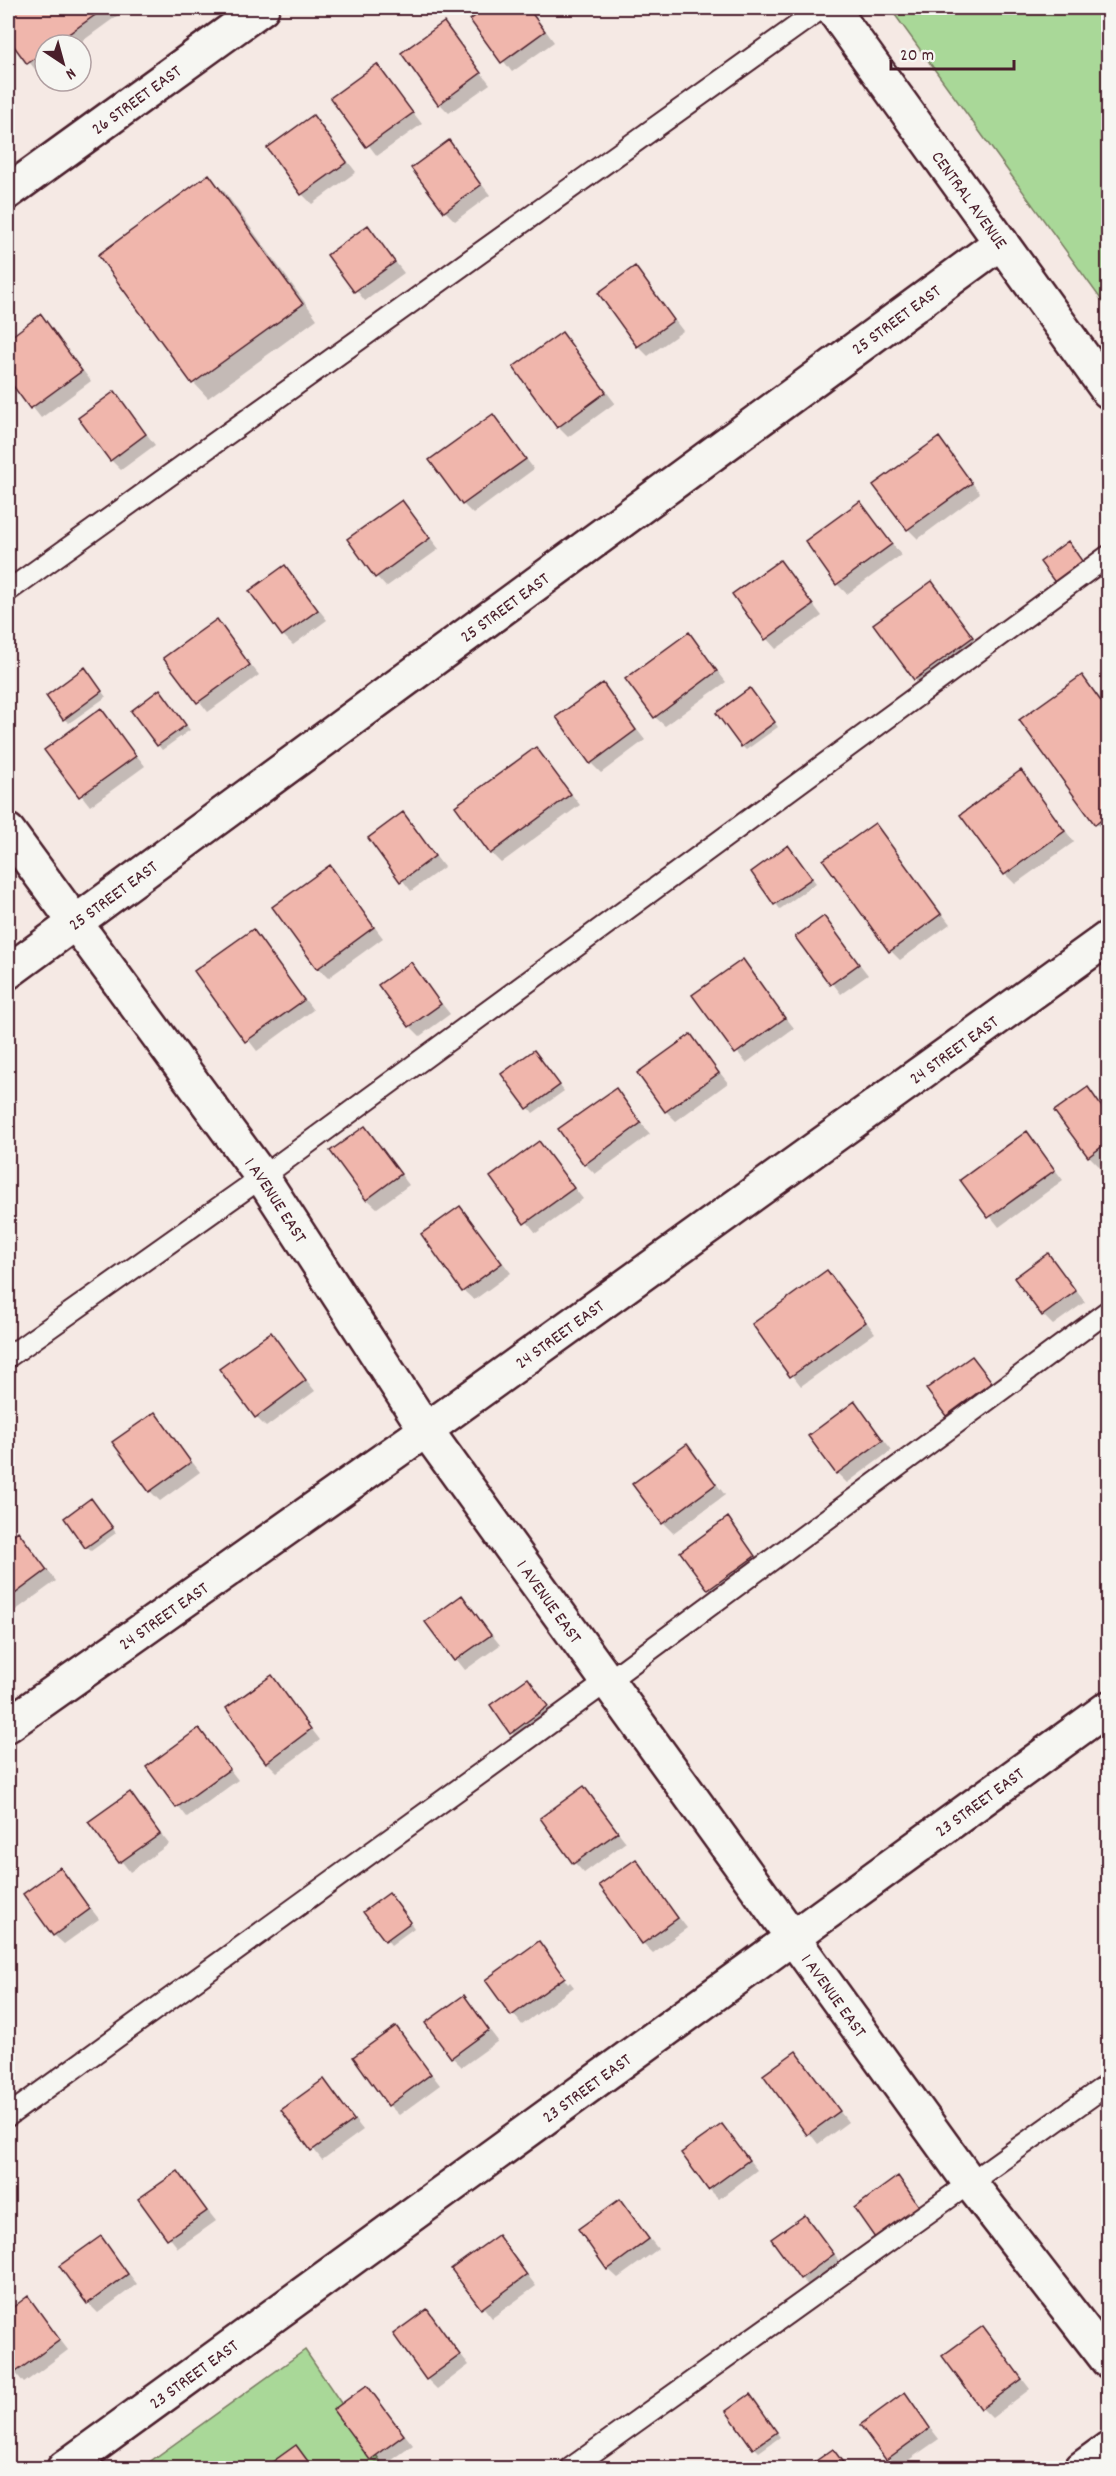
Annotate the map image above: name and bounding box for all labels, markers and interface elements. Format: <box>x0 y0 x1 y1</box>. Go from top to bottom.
north arrow <box>33 33 93 93</box>
scale bar <box>891 33 1014 71</box>
text: 20 m <box>900 44 934 69</box>
street label: 26 STREET EAST <box>87 60 188 142</box>
text: N <box>60 61 80 85</box>
street label: CENTRAL AVENUE <box>924 147 1012 255</box>
street label: 25 STREET EAST <box>848 280 947 362</box>
street label: 25 STREET EAST <box>456 568 556 650</box>
street label: 25 STREET EAST <box>64 856 164 938</box>
street label: 24 STREET EAST <box>905 1011 1005 1092</box>
street label: 1 AVENUE EAST <box>237 1153 312 1249</box>
street label: 24 STREET EAST <box>511 1295 610 1376</box>
street label: 1 AVENUE EAST <box>509 1556 586 1650</box>
street label: 24 STREET EAST <box>115 1577 214 1658</box>
street label: 23 STREET EAST <box>931 1763 1030 1845</box>
street label: 1 AVENUE EAST <box>794 1950 871 2044</box>
street label: 23 STREET EAST <box>538 2049 637 2131</box>
street label: 23 STREET EAST <box>145 2335 245 2417</box>

